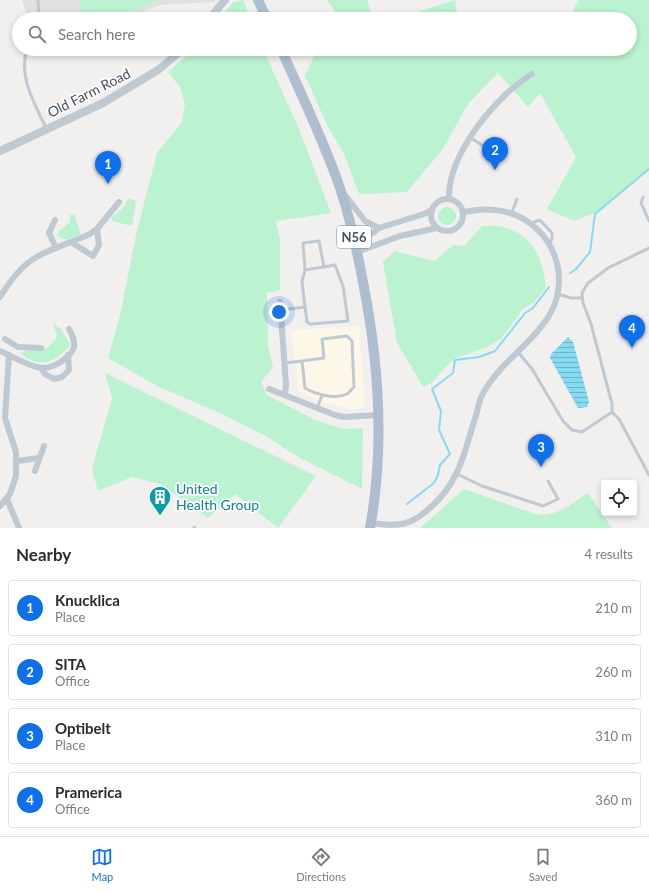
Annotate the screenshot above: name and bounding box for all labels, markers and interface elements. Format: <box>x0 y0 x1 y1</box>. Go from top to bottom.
search box <box>12 12 637 56</box>
icon: search <box>26 23 48 45</box>
text: Search here <box>58 25 135 43</box>
street label: Old Farm Road <box>44 64 133 121</box>
pin: 2 <box>482 137 508 170</box>
pin: 1 <box>95 151 121 184</box>
road number: N56 <box>337 226 371 248</box>
your location <box>269 302 289 322</box>
pin: 4 <box>619 315 645 348</box>
pin: 3 <box>528 434 554 467</box>
place label: United Health Group <box>176 480 259 513</box>
map controls <box>601 480 637 516</box>
button: locate <box>601 480 637 516</box>
building icon: United Health Group <box>147 484 173 517</box>
text: Nearby <box>16 544 71 565</box>
text: 4 results <box>585 546 633 562</box>
text: Knucklica <box>55 591 120 609</box>
text: 1 <box>26 600 34 616</box>
text: 210 m <box>595 600 632 616</box>
text: Place <box>55 609 85 625</box>
text: SITA <box>55 655 86 673</box>
text: 2 <box>26 664 34 680</box>
text: 260 m <box>595 664 632 680</box>
text: Office <box>55 673 90 689</box>
text: Optibelt <box>55 719 111 737</box>
text: 3 <box>26 728 34 744</box>
text: 310 m <box>595 728 632 744</box>
text: Place <box>55 737 85 753</box>
text: Pramerica <box>55 783 122 801</box>
text: 4 <box>26 792 34 808</box>
text: 360 m <box>595 792 632 808</box>
text: Office <box>55 801 90 817</box>
tab: Map <box>91 846 113 883</box>
tab: Directions <box>296 846 346 883</box>
tab: Saved <box>529 846 558 883</box>

